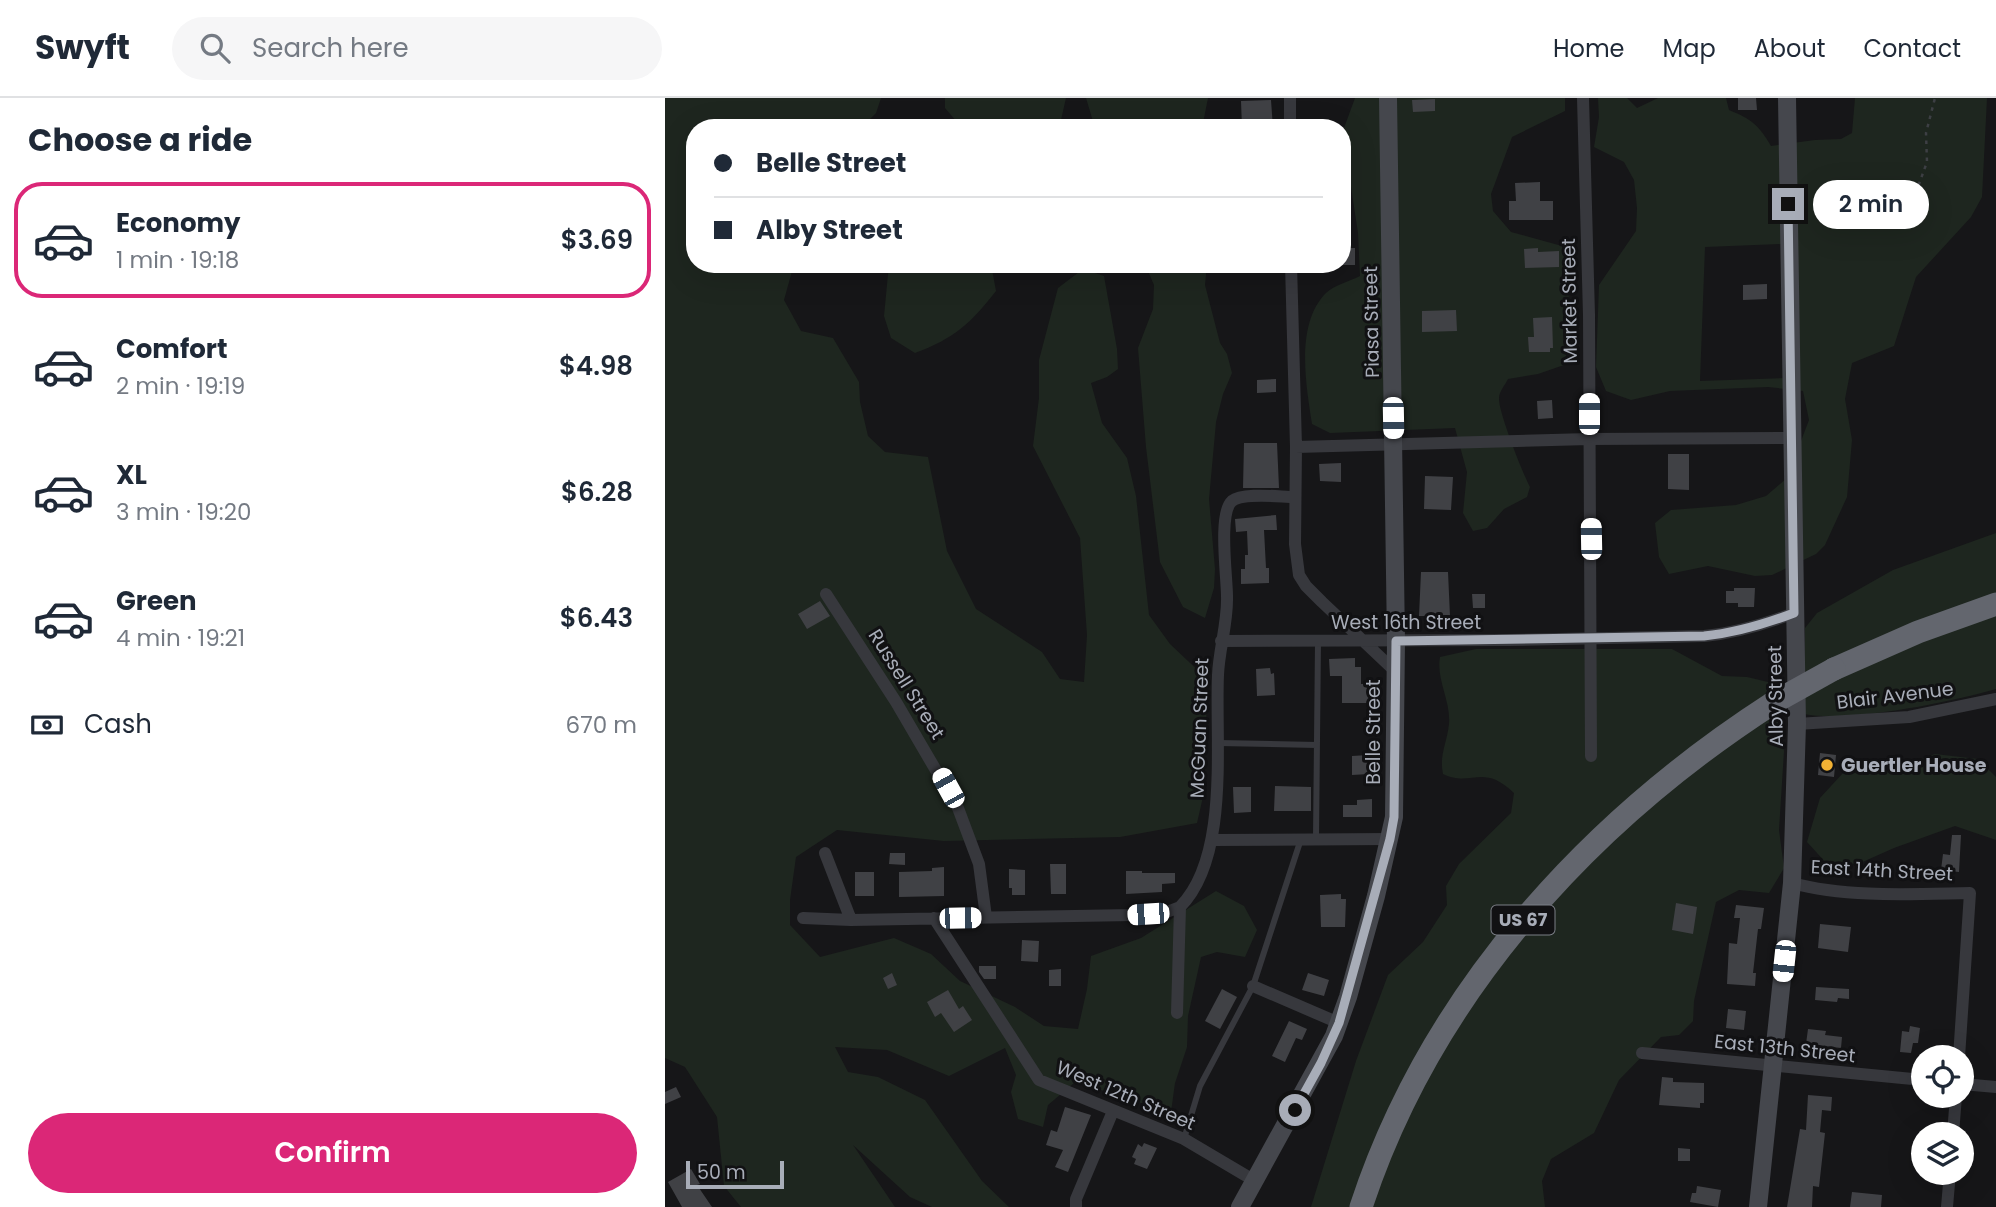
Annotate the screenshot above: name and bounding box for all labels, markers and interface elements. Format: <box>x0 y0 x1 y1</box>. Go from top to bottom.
search box <box>172 17 662 80</box>
text: Swyft <box>35 24 130 71</box>
icon: search <box>196 29 234 67</box>
text: Search here <box>252 30 409 66</box>
text: Home <box>1553 32 1625 65</box>
text: Map <box>1663 32 1716 65</box>
text: About <box>1754 32 1825 65</box>
text: Contact <box>1863 32 1961 65</box>
text: Choose a ride <box>28 117 252 162</box>
text: Belle Street <box>756 145 906 181</box>
callout: 2 min <box>1813 180 1928 228</box>
route end <box>1772 188 1804 220</box>
text: 2 min <box>1839 188 1903 220</box>
text: Economy <box>116 205 240 241</box>
icon: car <box>32 209 95 272</box>
text: Alby Street <box>756 212 903 248</box>
text: $3.69 <box>561 222 633 258</box>
street label: Market Street <box>1555 238 1584 364</box>
text: 1 min · 19:18 <box>116 244 239 276</box>
street label: Piasa Street <box>1357 266 1386 378</box>
text: Comfort <box>116 331 228 367</box>
icon: car <box>32 335 95 398</box>
text: $4.98 <box>559 348 633 384</box>
text: 2 min · 19:19 <box>116 370 245 402</box>
car <box>1579 393 1600 435</box>
car <box>1383 397 1404 439</box>
text: XL <box>116 457 147 493</box>
icon: car <box>32 461 95 524</box>
text: $6.28 <box>561 474 633 510</box>
text: 3 min · 19:20 <box>116 496 251 528</box>
car <box>1581 518 1602 560</box>
text: Green <box>116 583 197 619</box>
icon: car <box>32 587 95 650</box>
text: $6.43 <box>560 600 633 636</box>
street label: West 16th Street <box>1331 609 1481 636</box>
text: 4 min · 19:21 <box>116 622 245 654</box>
street label: Russell Street <box>862 624 951 745</box>
street label: Alby Street <box>1761 645 1790 747</box>
street label: McGuan Street <box>1184 657 1215 799</box>
street label: Blair Avenue <box>1835 675 1955 716</box>
street label: Belle Street <box>1360 679 1387 785</box>
icon: cash <box>28 706 66 744</box>
text: Cash <box>84 706 152 742</box>
text: 670 m <box>566 709 637 741</box>
place label: Guertler House <box>1841 752 1987 779</box>
marker: Guertler House <box>1819 757 1835 773</box>
car <box>929 765 968 811</box>
street label: East 14th Street <box>1810 853 1954 888</box>
car <box>1127 902 1170 926</box>
road number: US 67 <box>1491 906 1555 934</box>
car <box>939 907 982 929</box>
car <box>1772 939 1797 983</box>
street label: East 13th Street <box>1713 1028 1857 1069</box>
map controls <box>1911 1045 1974 1185</box>
button: locate <box>1911 1045 1974 1108</box>
street label: West 12th Street <box>1052 1054 1200 1137</box>
route start <box>1279 1094 1311 1126</box>
button: Confirm <box>28 1113 637 1193</box>
button: layers <box>1911 1122 1974 1185</box>
scale bar <box>686 1158 784 1190</box>
text: 50 m <box>697 1159 746 1186</box>

